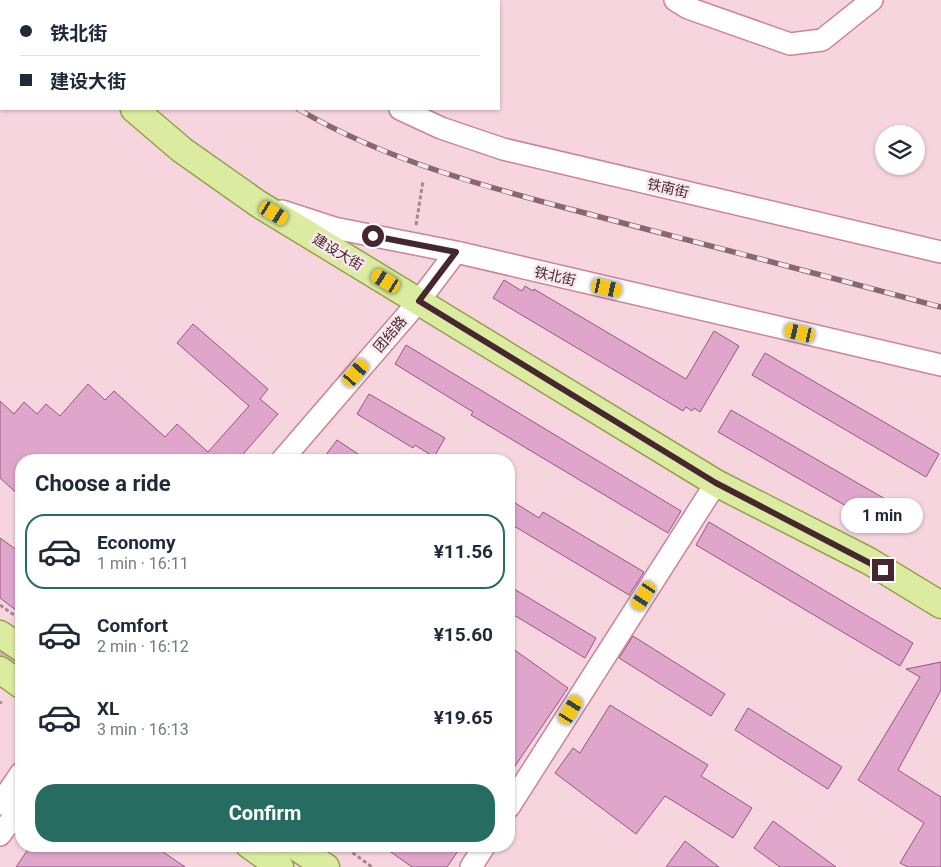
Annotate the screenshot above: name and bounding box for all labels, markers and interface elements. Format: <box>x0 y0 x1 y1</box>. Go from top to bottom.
text: 铁北街 <box>50 22 107 45</box>
text: 建设大街 <box>50 70 126 93</box>
map controls <box>875 125 925 175</box>
button: layers <box>875 125 925 175</box>
street label: 铁南街 <box>646 175 690 201</box>
car <box>257 199 290 227</box>
route start <box>362 225 384 247</box>
street label: 建设大街 <box>310 231 366 273</box>
street label: 铁北街 <box>533 263 577 289</box>
car <box>369 267 402 295</box>
car <box>590 277 623 299</box>
street label: 团结路 <box>370 313 410 355</box>
car <box>783 322 816 344</box>
car <box>340 357 371 389</box>
text: Choose a ride <box>35 471 171 496</box>
callout: 1 min <box>842 498 924 532</box>
text: 1 min <box>862 506 902 525</box>
icon: car <box>37 529 82 574</box>
text: Economy <box>97 531 176 554</box>
text: ¥11.56 <box>434 540 493 563</box>
text: 1 min · 16:11 <box>97 554 189 573</box>
route end <box>872 559 894 581</box>
car <box>629 579 658 613</box>
icon: car <box>37 612 82 657</box>
text: Comfort <box>97 614 168 637</box>
text: ¥15.60 <box>434 623 493 646</box>
text: 2 min · 16:12 <box>97 637 189 656</box>
car <box>556 693 585 727</box>
icon: car <box>37 695 82 740</box>
text: XL <box>97 697 119 720</box>
text: ¥19.65 <box>434 706 493 729</box>
text: 3 min · 16:13 <box>97 720 189 739</box>
button: Confirm <box>35 784 495 842</box>

